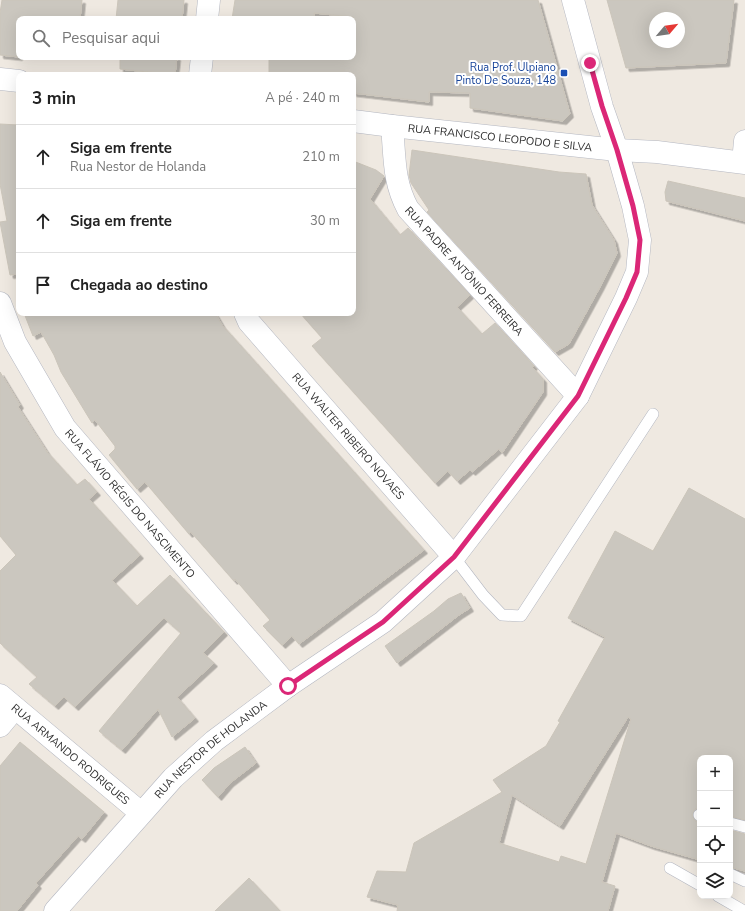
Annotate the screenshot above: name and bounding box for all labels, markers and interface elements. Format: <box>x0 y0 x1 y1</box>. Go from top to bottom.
north arrow <box>649 12 685 48</box>
search box <box>16 16 356 60</box>
icon: search <box>30 27 52 49</box>
text: Pesquisar aqui <box>62 28 160 48</box>
route end <box>581 54 599 72</box>
place label: Rua Prof. Ulpiano Pinto De Souza, 148 <box>456 60 556 88</box>
marker: Rua Prof. Ulpiano Pinto De Souza, 148 <box>559 68 569 78</box>
text: 3 min <box>32 87 76 110</box>
text: A pé · 240 m <box>265 89 340 107</box>
street label: RUA FRANCISCO LEOPODO E SILVA <box>407 121 593 155</box>
text: Siga em frente <box>70 138 172 158</box>
icon: ahead <box>32 146 54 168</box>
text: 210 m <box>302 148 340 166</box>
text: Rua Nestor de Holanda <box>70 158 206 176</box>
street label: RUA PADRE ANTÔNIO FERREIRA <box>401 203 527 339</box>
icon: ahead <box>32 210 54 232</box>
text: Siga em frente <box>70 211 172 231</box>
text: 30 m <box>310 212 340 230</box>
icon: arrive <box>32 274 54 296</box>
text: Chegada ao destino <box>70 275 208 295</box>
street label: RUA WALTER RIBEIRO NOVAES <box>289 370 408 503</box>
street label: RUA FLÁVIO RÉGIS DO NASCIMENTO <box>61 426 198 581</box>
route start <box>279 677 297 695</box>
street label: RUA NESTOR DE HOLANDA <box>151 697 270 802</box>
street label: RUA ARMANDO RODRIGUES <box>8 701 133 808</box>
map controls <box>697 755 733 899</box>
button: + <box>697 755 733 791</box>
button: − <box>697 791 733 827</box>
button: locate <box>697 827 733 863</box>
button: layers <box>697 863 733 899</box>

